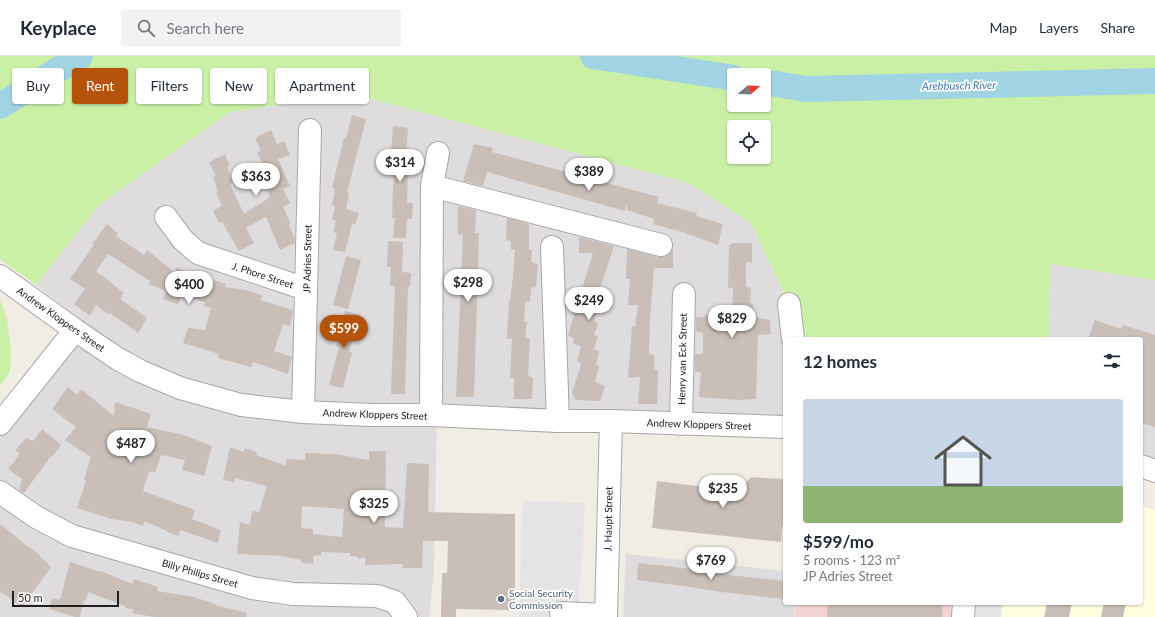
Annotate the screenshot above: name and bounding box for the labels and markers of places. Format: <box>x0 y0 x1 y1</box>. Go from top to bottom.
pin: $314 <box>376 149 424 183</box>
pin: $389 <box>565 158 613 192</box>
pin: $363 <box>232 163 280 197</box>
pin: $298 <box>444 269 492 303</box>
pin: $400 <box>165 271 213 305</box>
pin: $249 <box>565 287 613 321</box>
pin: $829 <box>708 305 756 339</box>
pin: $599 <box>320 315 368 349</box>
pin: $487 <box>107 430 155 464</box>
pin: $235 <box>699 475 747 509</box>
pin: $325 <box>350 490 398 524</box>
pin: $769 <box>687 547 735 581</box>
place label: Social Security Commission <box>509 587 574 611</box>
marker: Social Security Commission <box>496 594 506 604</box>

